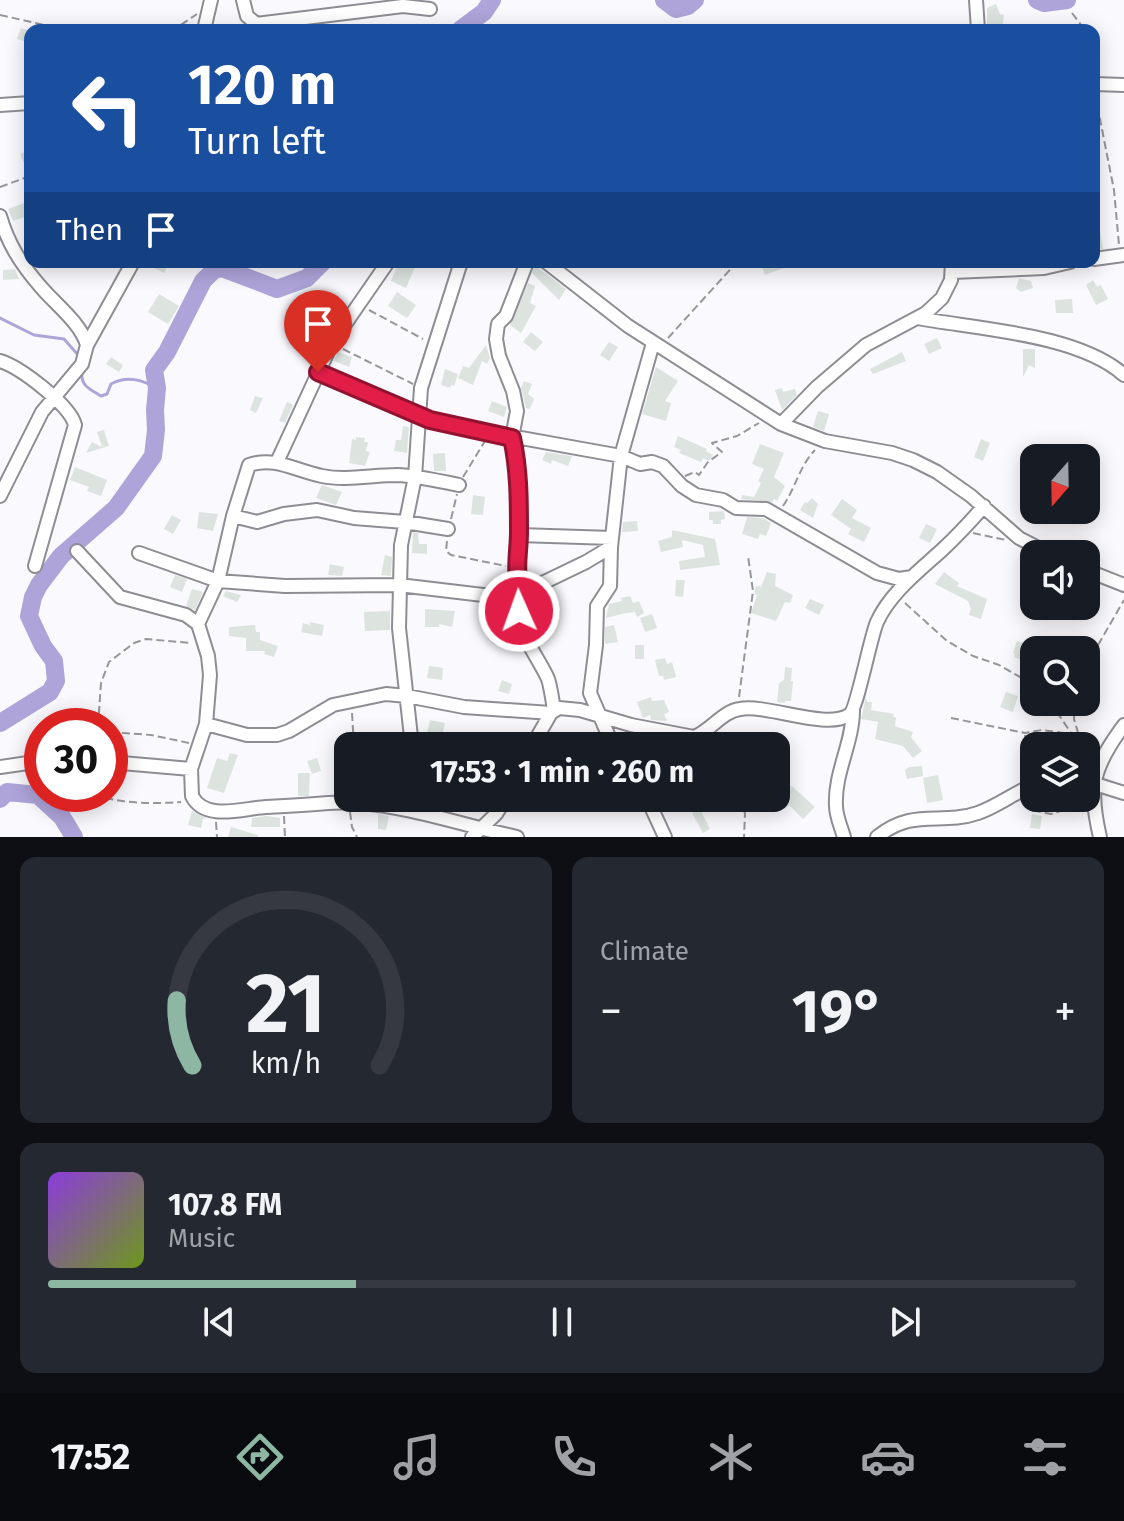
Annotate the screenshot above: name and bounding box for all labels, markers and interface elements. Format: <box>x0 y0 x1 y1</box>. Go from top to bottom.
text: 120 m <box>188 52 336 119</box>
icon: left <box>56 56 160 160</box>
text: Turn left <box>188 120 326 164</box>
icon: arrive <box>139 208 183 252</box>
text: Then <box>56 212 123 248</box>
pin <box>284 290 352 372</box>
icon: arrive <box>296 302 340 346</box>
north arrow <box>1020 444 1100 524</box>
map controls <box>1020 444 1100 812</box>
button: sound <box>1020 540 1100 620</box>
position arrow <box>477 569 561 653</box>
button: search <box>1020 636 1100 716</box>
speed limit sign: 30 <box>24 708 128 812</box>
button: layers <box>1020 732 1100 812</box>
text: 17:53 · 1 min · 260 m <box>430 754 694 790</box>
text: Climate <box>600 936 689 967</box>
text: 21 <box>246 954 326 1054</box>
text: 19° <box>792 976 884 1048</box>
text: − <box>600 985 622 1038</box>
text: + <box>1054 985 1076 1038</box>
text: km/h <box>251 1046 321 1081</box>
text: 107.8 FM <box>168 1187 282 1223</box>
text: Music <box>168 1223 235 1254</box>
icon: previous <box>197 1300 241 1344</box>
icon: pause <box>540 1300 584 1344</box>
icon: next <box>883 1300 927 1344</box>
icon: directions <box>232 1429 288 1485</box>
icon: music <box>389 1429 445 1485</box>
icon: phone <box>546 1429 602 1485</box>
icon: climate <box>703 1429 759 1485</box>
icon: car <box>860 1429 916 1485</box>
icon: filters <box>1017 1429 1073 1485</box>
text: 17:52 <box>51 1435 130 1479</box>

